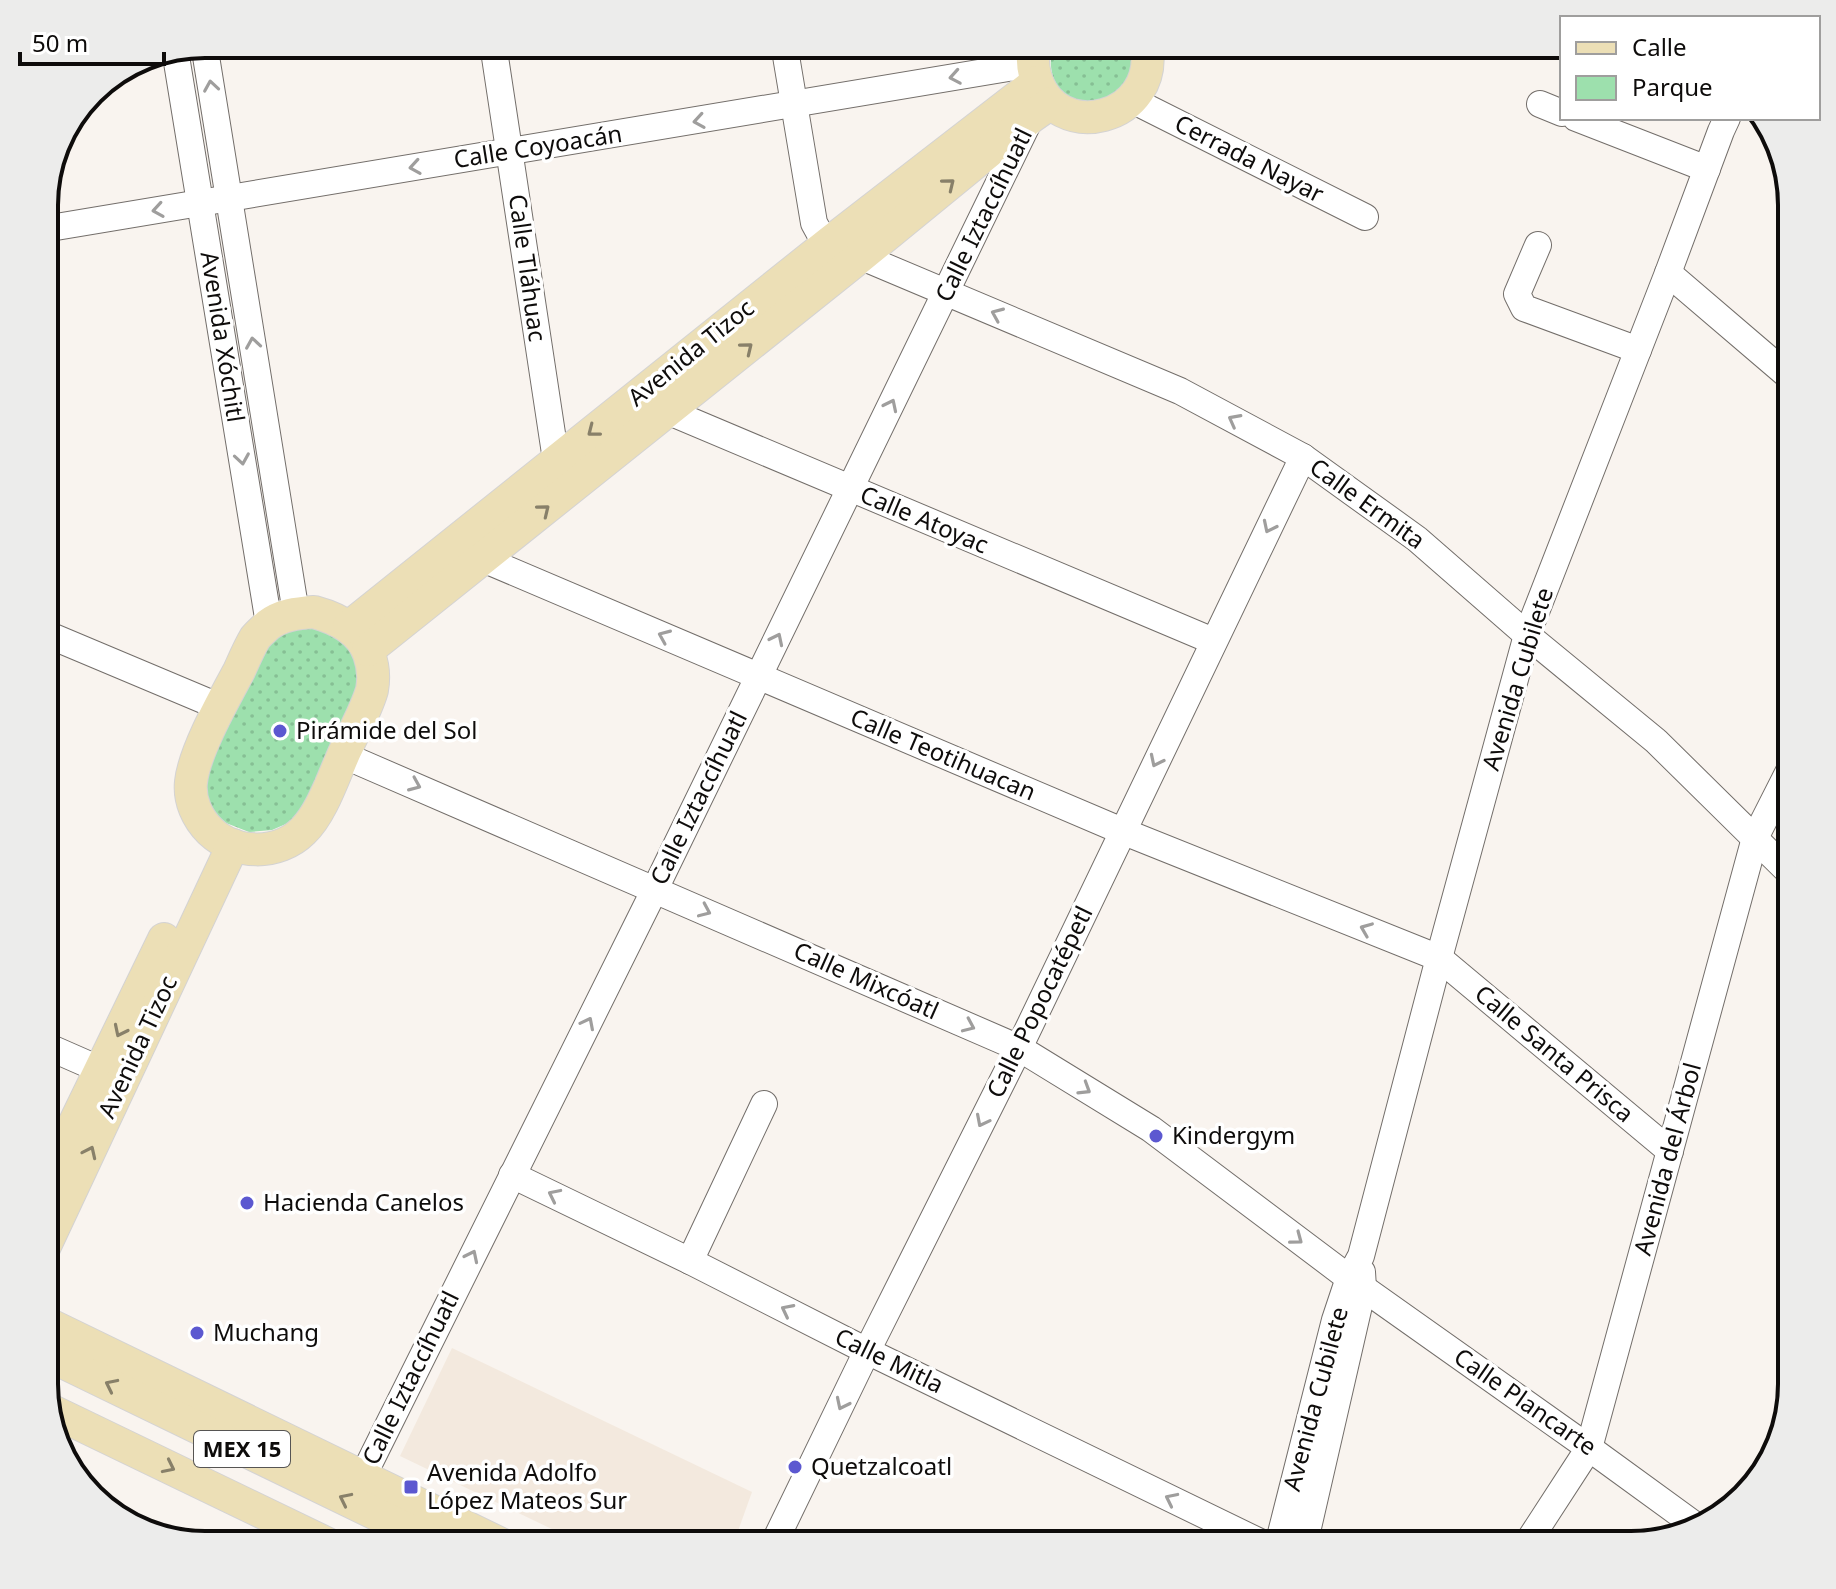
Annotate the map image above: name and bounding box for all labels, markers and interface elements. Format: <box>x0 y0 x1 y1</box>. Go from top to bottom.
scale bar <box>20 16 164 66</box>
legend <box>1560 16 1820 120</box>
text: 50 m <box>32 26 88 59</box>
text: Calle <box>1632 30 1687 63</box>
one-way arrow <box>949 68 962 85</box>
text: Parque <box>1632 70 1713 103</box>
one-way arrow <box>203 79 220 93</box>
street label: Cerrada Nayar <box>1169 106 1330 209</box>
one-way arrow <box>692 111 706 128</box>
street label: Calle Coyoacán <box>451 116 624 175</box>
street label: Calle Iztaccíhuatl <box>926 122 1039 307</box>
one-way arrow <box>408 158 422 175</box>
one-way arrow <box>940 179 954 194</box>
street label: Calle Tláhuac <box>502 192 555 344</box>
one-way arrow <box>152 201 165 218</box>
street label: Avenida Xóchitl <box>194 249 253 425</box>
street label: Avenida Tizoc <box>620 291 760 413</box>
one-way arrow <box>991 307 1005 323</box>
one-way arrow <box>245 336 262 350</box>
one-way arrow <box>738 343 752 358</box>
one-way arrow <box>881 399 896 414</box>
one-way arrow <box>1228 414 1243 430</box>
one-way arrow <box>587 421 602 435</box>
street label: Calle Ermita <box>1304 450 1432 556</box>
one-way arrow <box>233 452 250 465</box>
street label: Calle Atoyac <box>856 477 994 560</box>
one-way arrow <box>535 506 550 520</box>
one-way arrow <box>1263 518 1279 533</box>
street label: Avenida Cubilete <box>1473 583 1560 774</box>
one-way arrow <box>658 630 672 646</box>
one-way arrow <box>767 632 783 647</box>
street label: Calle Teotihuacan <box>846 700 1041 808</box>
street label: Calle Iztaccíhuatl <box>641 705 754 890</box>
place label: Pirámide del Sol <box>296 713 477 746</box>
marker: Pirámide del Sol <box>271 722 289 740</box>
one-way arrow <box>1150 753 1166 767</box>
one-way arrow <box>407 776 421 792</box>
street label: Calle Popocatépetl <box>978 900 1099 1103</box>
one-way arrow <box>697 901 711 917</box>
one-way arrow <box>1360 922 1374 938</box>
street label: Calle Mixcóatl <box>789 933 944 1026</box>
street label: Avenida Tizoc <box>89 970 184 1123</box>
street label: Calle Santa Prisca <box>1469 977 1641 1129</box>
one-way arrow <box>578 1016 593 1031</box>
one-way arrow <box>961 1016 975 1032</box>
one-way arrow <box>114 1023 130 1038</box>
street label: Avenida del Árbol <box>1625 1059 1708 1259</box>
one-way arrow <box>1076 1079 1091 1094</box>
one-way arrow <box>976 1113 992 1128</box>
place label: Kindergym <box>1172 1118 1295 1151</box>
marker: Kindergym <box>1147 1127 1165 1145</box>
one-way arrow <box>80 1146 96 1161</box>
place label: Hacienda Canelos <box>263 1185 464 1218</box>
one-way arrow <box>547 1189 562 1205</box>
marker: Hacienda Canelos <box>238 1194 256 1212</box>
one-way arrow <box>1288 1229 1303 1244</box>
one-way arrow <box>462 1249 478 1264</box>
street label: Calle Iztaccíhuatl <box>353 1285 466 1470</box>
street label: Avenida Cubilete <box>1274 1303 1355 1494</box>
one-way arrow <box>780 1304 795 1319</box>
place label: Muchang <box>213 1315 319 1348</box>
street label: Calle Mitla <box>830 1319 950 1400</box>
marker: Muchang <box>188 1324 206 1342</box>
street label: Calle Plancarte <box>1448 1339 1604 1462</box>
one-way arrow <box>105 1379 120 1395</box>
one-way arrow <box>836 1396 852 1411</box>
road number: MEX 15 <box>194 1431 290 1467</box>
place label: Quetzalcoatl <box>811 1449 952 1482</box>
place label: Avenida Adolfo López Mateos Sur <box>427 1455 627 1516</box>
one-way arrow <box>161 1457 175 1473</box>
marker: Quetzalcoatl <box>786 1458 804 1476</box>
marker: Avenida Adolfo López Mateos Sur <box>402 1478 420 1496</box>
one-way arrow <box>339 1493 353 1509</box>
one-way arrow <box>1164 1493 1179 1508</box>

